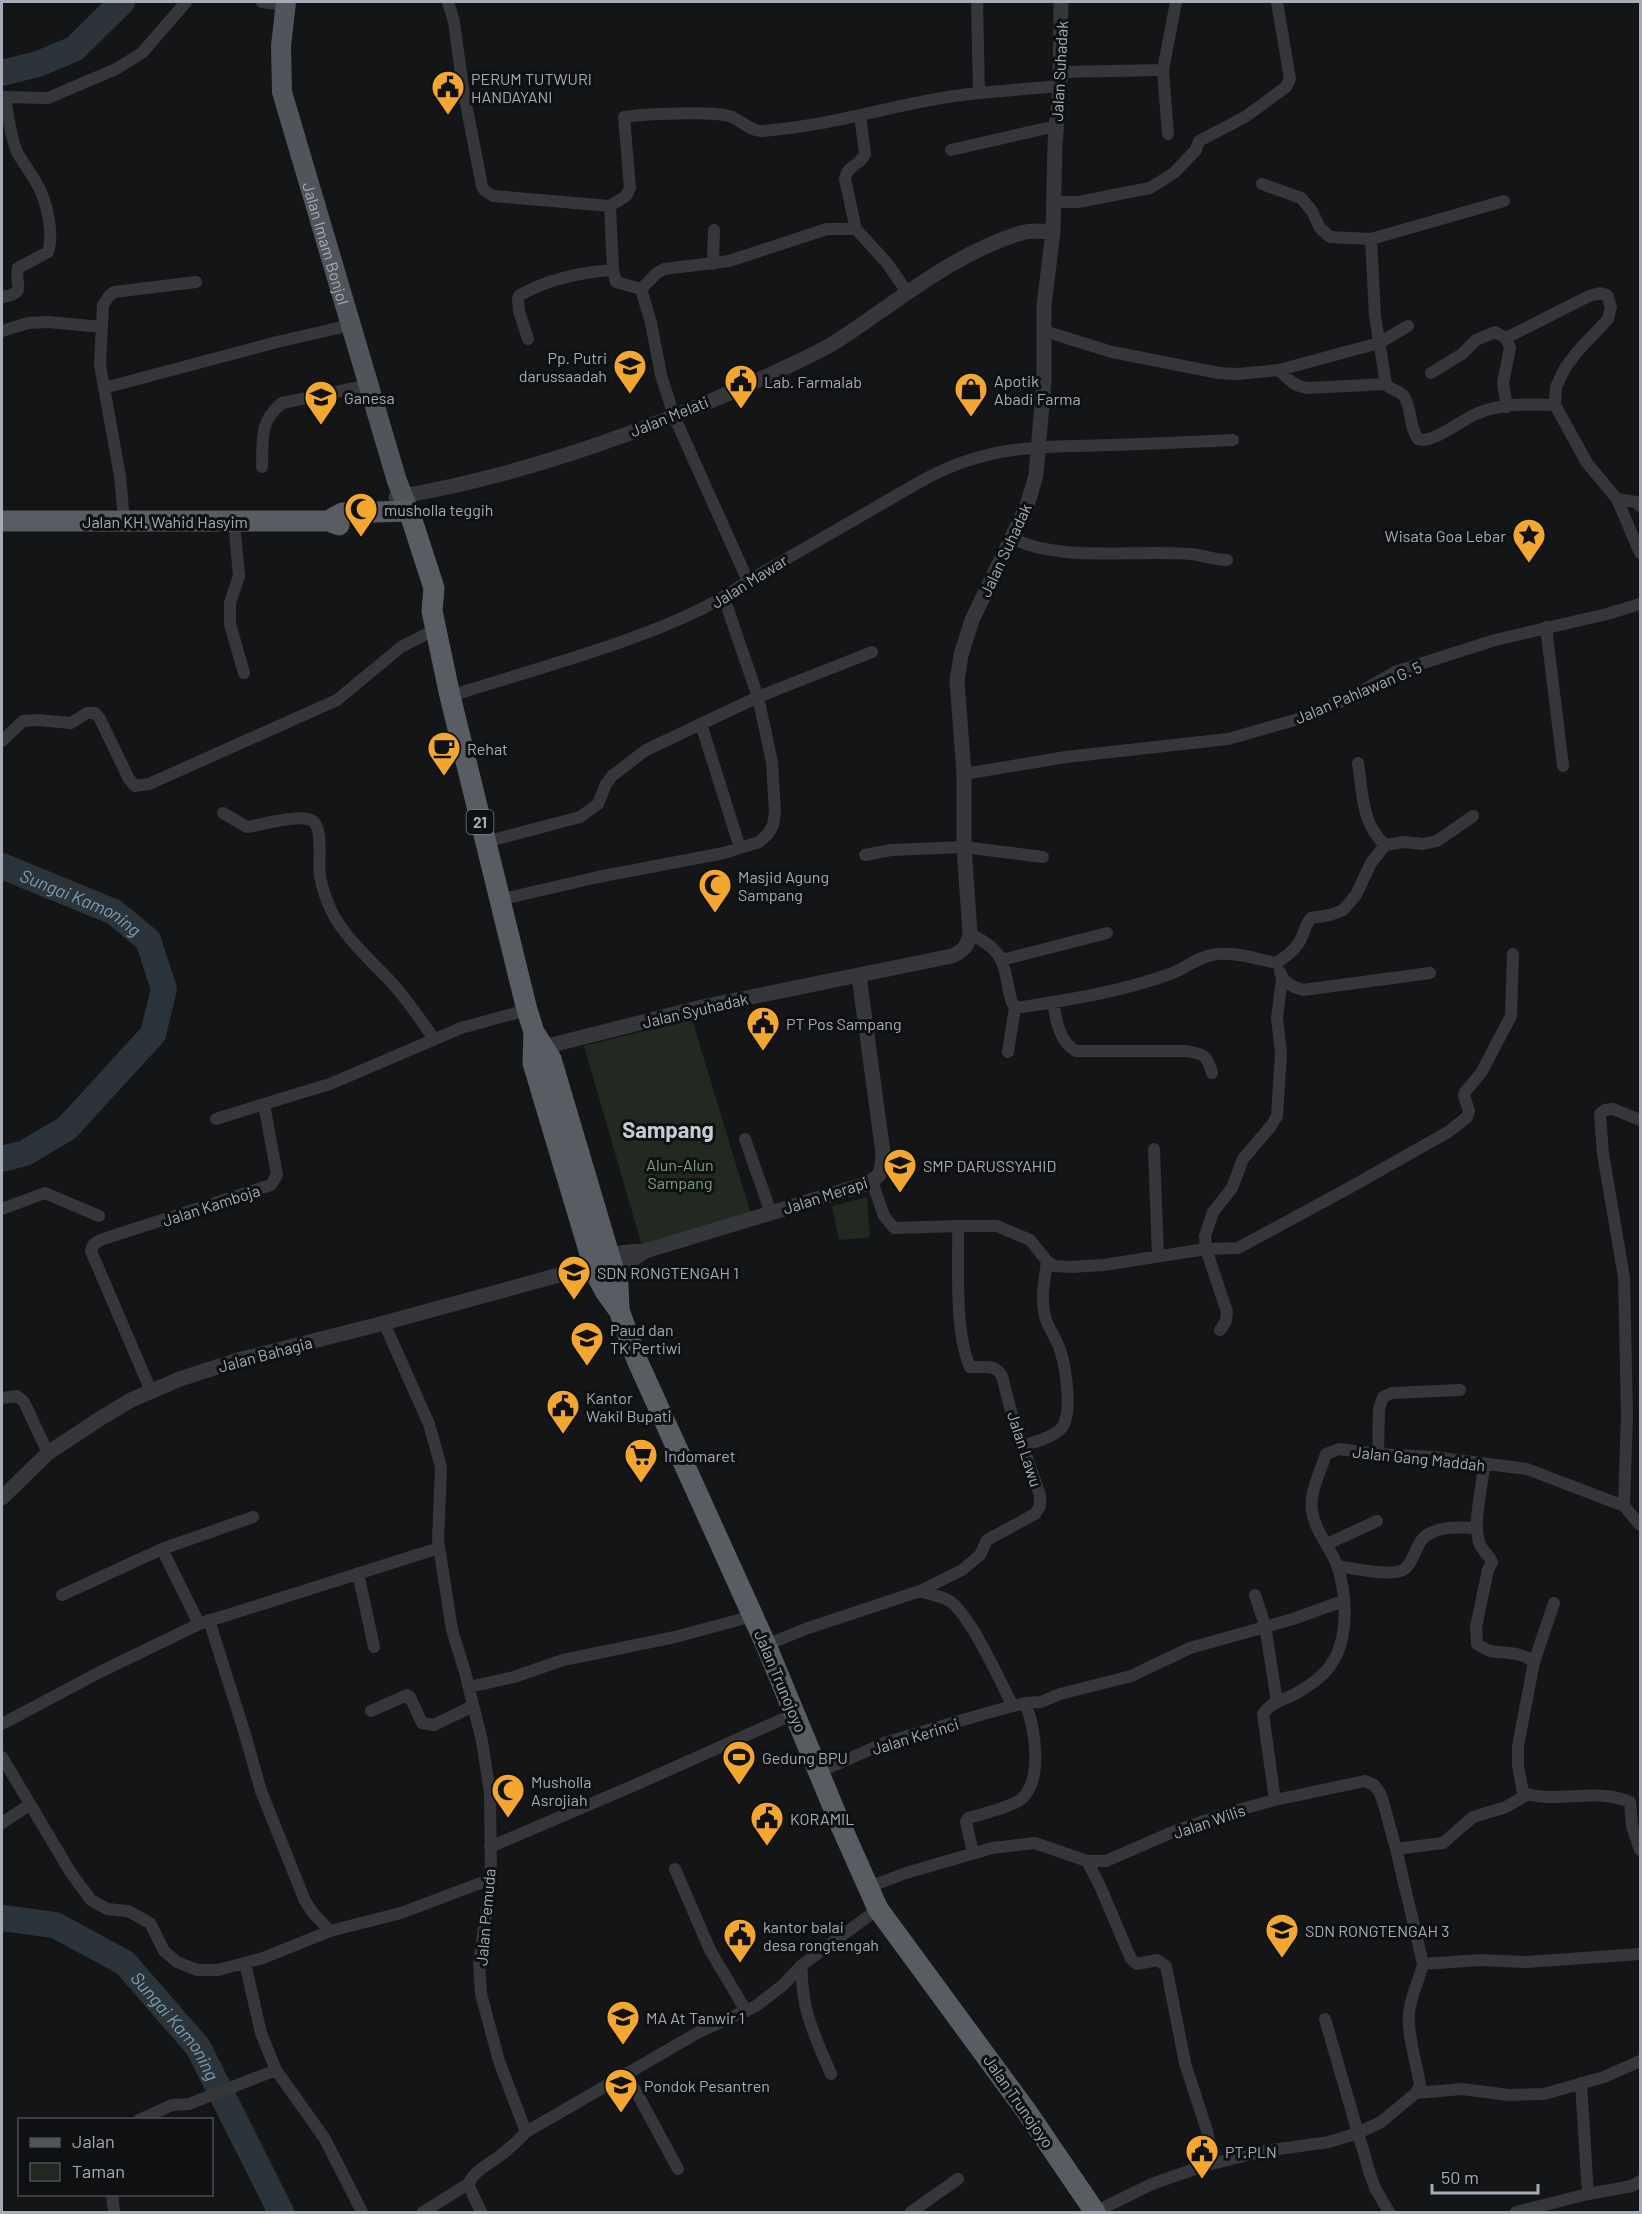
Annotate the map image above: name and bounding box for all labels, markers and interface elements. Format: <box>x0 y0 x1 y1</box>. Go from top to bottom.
street label: Jalan Suhadak <box>1047 20 1071 122</box>
public building icon: PERUM TUTWURI HANDAYANI <box>430 69 466 116</box>
place label: PERUM TUTWURI HANDAYANI <box>471 69 592 106</box>
street label: Jalan Imam Bonjol <box>300 180 354 307</box>
place label: Pp. Putri darussaadah <box>519 348 607 385</box>
school or university icon: Pp. Putri darussaadah <box>612 348 648 395</box>
public building icon: Lab. Farmalab <box>723 363 759 410</box>
shop icon: Apotik Abadi Farma <box>953 371 989 418</box>
place label: Apotik Abadi Farma <box>994 371 1081 408</box>
place label: Lab. Farmalab <box>764 372 862 391</box>
school or university icon: Ganesa <box>303 379 339 426</box>
place label: Ganesa <box>344 388 395 407</box>
street label: Jalan Melati <box>627 392 711 440</box>
mosque icon: musholla teggih <box>343 491 379 538</box>
place label: musholla teggih <box>384 500 493 519</box>
street label: Jalan Suhadak <box>975 500 1035 600</box>
street label: Jalan KH. Wahid Hasyim <box>82 512 248 531</box>
place icon: Wisata Goa Lebar <box>1511 517 1547 564</box>
place label: Wisata Goa Lebar <box>1385 526 1506 545</box>
street label: Jalan Mawar <box>708 550 791 612</box>
street label: Jalan Pahlawan G. 5 <box>1292 657 1424 727</box>
cafe icon: Rehat <box>426 730 462 777</box>
place label: Rehat <box>467 739 508 758</box>
road number: 21 <box>466 810 494 834</box>
water label: Sungai Kamoning <box>17 864 146 941</box>
mosque icon: Masjid Agung Sampang <box>697 867 733 914</box>
place label: Masjid Agung Sampang <box>738 867 829 904</box>
street label: Jalan Syuhadak <box>640 989 750 1031</box>
public building icon: PT Pos Sampang <box>745 1005 781 1052</box>
place label: PT Pos Sampang <box>786 1014 902 1033</box>
district label: Sampang <box>622 1116 714 1142</box>
school or university icon: SMP DARUSSYAHID <box>882 1147 918 1194</box>
park label: Alun-Alun Sampang <box>646 1155 714 1192</box>
place label: SMP DARUSSYAHID <box>923 1156 1056 1175</box>
street label: Jalan Merapi <box>780 1172 870 1218</box>
street label: Jalan Kamboja <box>160 1180 262 1230</box>
school or university icon: SDN RONGTENGAH 1 <box>556 1254 592 1301</box>
place label: SDN RONGTENGAH 1 <box>597 1263 739 1282</box>
school or university icon: Paud dan TK Pertiwi <box>569 1320 605 1367</box>
place label: Paud dan TK Pertiwi <box>610 1320 681 1357</box>
street label: Jalan Bahagia <box>216 1332 314 1376</box>
public building icon: Kantor Wakil Bupati <box>545 1388 581 1435</box>
place label: Kantor Wakil Bupati <box>586 1388 672 1425</box>
street label: Jalan Lawu <box>1004 1409 1046 1489</box>
supermarket icon: Indomaret <box>623 1437 659 1484</box>
street label: Jalan Gang Maddah <box>1352 1442 1486 1474</box>
place label: Indomaret <box>664 1446 736 1465</box>
street label: Jalan Trunojoyo <box>751 1627 811 1735</box>
street label: Jalan Kerinci <box>869 1714 961 1758</box>
sports icon: Gedung BPU <box>721 1739 757 1786</box>
place label: Gedung BPU <box>762 1748 848 1767</box>
mosque icon: Musholla Asrojiah <box>490 1772 526 1819</box>
place label: Musholla Asrojiah <box>531 1772 591 1809</box>
public building icon: KORAMIL <box>749 1800 785 1847</box>
street label: Jalan Wilis <box>1171 1800 1247 1842</box>
place label: KORAMIL <box>790 1809 854 1828</box>
street label: Jalan Pemuda <box>471 1868 499 1966</box>
school or university icon: SDN RONGTENGAH 3 <box>1264 1912 1300 1959</box>
public building icon: kantor balai desa rongtengah <box>722 1917 758 1964</box>
place label: kantor balai desa rongtengah <box>763 1917 879 1954</box>
place label: SDN RONGTENGAH 3 <box>1305 1921 1449 1940</box>
water label: Sungai Kamoning <box>126 1967 224 2084</box>
school or university icon: MA At Tanwir 1 <box>605 1999 641 2046</box>
place label: MA At Tanwir 1 <box>646 2008 745 2027</box>
street label: Jalan Trunojoyo <box>980 2051 1058 2151</box>
school or university icon: Pondok Pesantren <box>603 2067 639 2114</box>
place label: Pondok Pesantren <box>644 2076 770 2095</box>
legend <box>18 2118 213 2196</box>
text: Jalan <box>72 2130 115 2152</box>
public building icon: PT.PLN <box>1184 2133 1220 2180</box>
place label: PT.PLN <box>1225 2142 1277 2161</box>
scale bar <box>1432 2157 1538 2195</box>
text: Taman <box>72 2160 125 2182</box>
text: 50 m <box>1441 2166 1479 2188</box>

